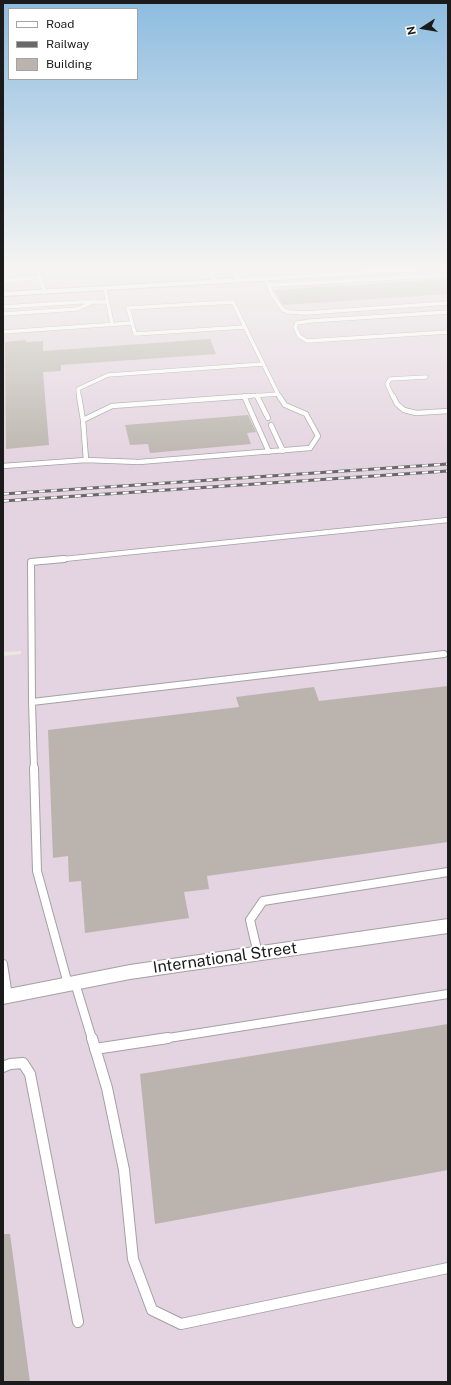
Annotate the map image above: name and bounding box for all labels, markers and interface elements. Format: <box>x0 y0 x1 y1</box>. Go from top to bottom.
legend <box>8 8 138 80</box>
north arrow <box>403 8 443 48</box>
text: Road <box>46 17 74 31</box>
text: N <box>404 25 418 36</box>
text: Railway <box>46 37 89 51</box>
text: Building <box>46 57 92 71</box>
street label: International Street <box>152 938 298 978</box>

